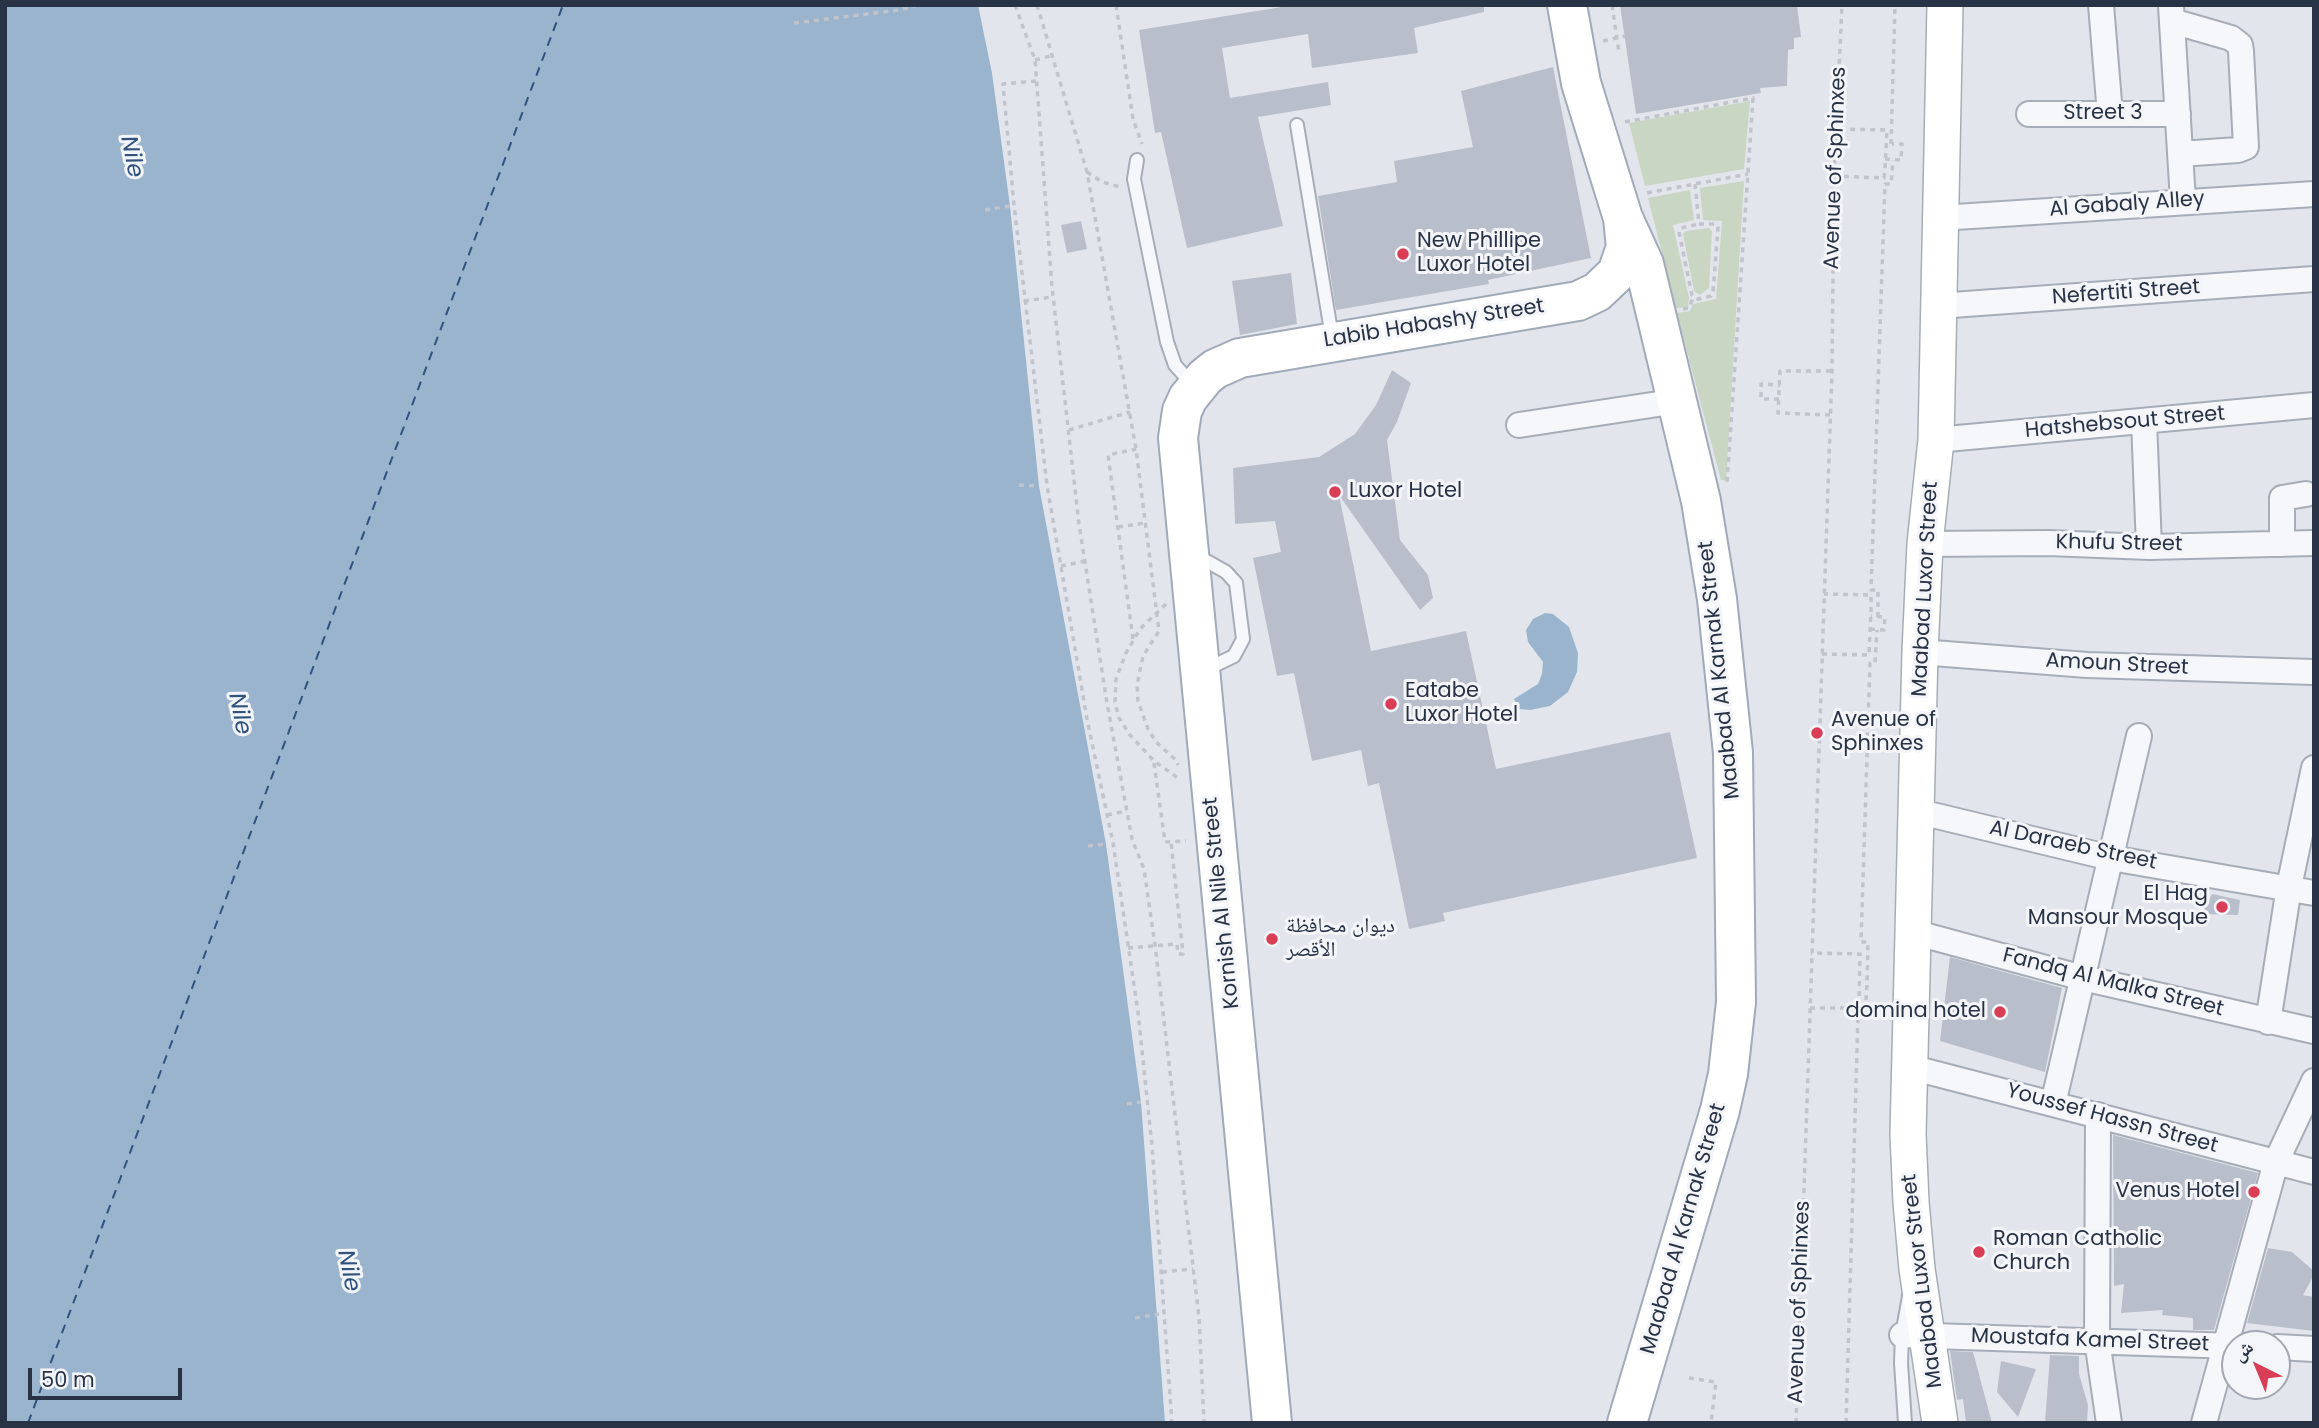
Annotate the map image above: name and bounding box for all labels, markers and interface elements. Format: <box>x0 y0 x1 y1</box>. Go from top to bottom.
street label: Avenue of Sphinxes <box>1820 66 1852 270</box>
street label: Street 3 <box>2063 101 2143 127</box>
water label: Nile <box>113 134 149 180</box>
street label: Al Gabaly Alley <box>2048 187 2206 223</box>
place label: New Phillipe Luxor Hotel <box>1417 229 1541 279</box>
marker: New Phillipe Luxor Hotel <box>1395 246 1411 262</box>
street label: Nefertiti Street <box>2051 275 2201 311</box>
street label: Labib Habashy Street <box>1322 294 1546 354</box>
street label: Hatshebsout Street <box>2024 402 2226 444</box>
place label: Luxor Hotel <box>1349 479 1462 505</box>
street label: Maabad Luxor Street <box>1908 481 1944 697</box>
marker: Luxor Hotel <box>1327 484 1343 500</box>
street label: Khufu Street <box>2055 530 2183 558</box>
street label: Maabad Al Karnak Street <box>1694 540 1746 800</box>
street label: Amoun Street <box>2045 649 2189 681</box>
place label: Eatabe Luxor Hotel <box>1405 679 1518 729</box>
water label: Nile <box>221 691 257 737</box>
marker: Eatabe Luxor Hotel <box>1383 696 1399 712</box>
place label: Avenue of Sphinxes <box>1831 708 1936 758</box>
marker: Avenue of Sphinxes <box>1809 725 1825 741</box>
street label: Kornish Al Nile Street <box>1198 796 1246 1010</box>
street label: Al Daraeb Street <box>1987 816 2159 876</box>
place label: El Hag Mansour Mosque <box>2028 882 2208 932</box>
marker: El Hag Mansour Mosque <box>2214 899 2230 915</box>
place label: ديوان محافظة الأقصر <box>1286 914 1395 964</box>
marker: ديوان محافظة الأقصر <box>1264 931 1280 947</box>
street label: Fandq Al Malka Street <box>2000 943 2226 1023</box>
place label: domina hotel <box>1846 999 1986 1025</box>
marker: domina hotel <box>1992 1004 2008 1020</box>
street label: Youssef Hassn Street <box>2004 1079 2220 1159</box>
street label: Maabad Al Karnak Street <box>1636 1101 1732 1357</box>
street label: Maabad Luxor Street <box>1897 1172 1949 1390</box>
place label: Venus Hotel <box>2116 1179 2240 1205</box>
marker: Venus Hotel <box>2246 1184 2262 1200</box>
street label: Avenue of Sphinxes <box>1784 1200 1816 1404</box>
place label: Roman Catholic Church <box>1993 1227 2162 1277</box>
marker: Roman Catholic Church <box>1971 1244 1987 1260</box>
water label: Nile <box>330 1248 366 1294</box>
street label: Moustafa Kamel Street <box>1971 1324 2209 1358</box>
north arrow <box>2221 1330 2291 1400</box>
text: ش <box>2226 1334 2259 1367</box>
scale bar <box>32 1354 186 1398</box>
text: 50 m <box>41 1365 95 1394</box>

